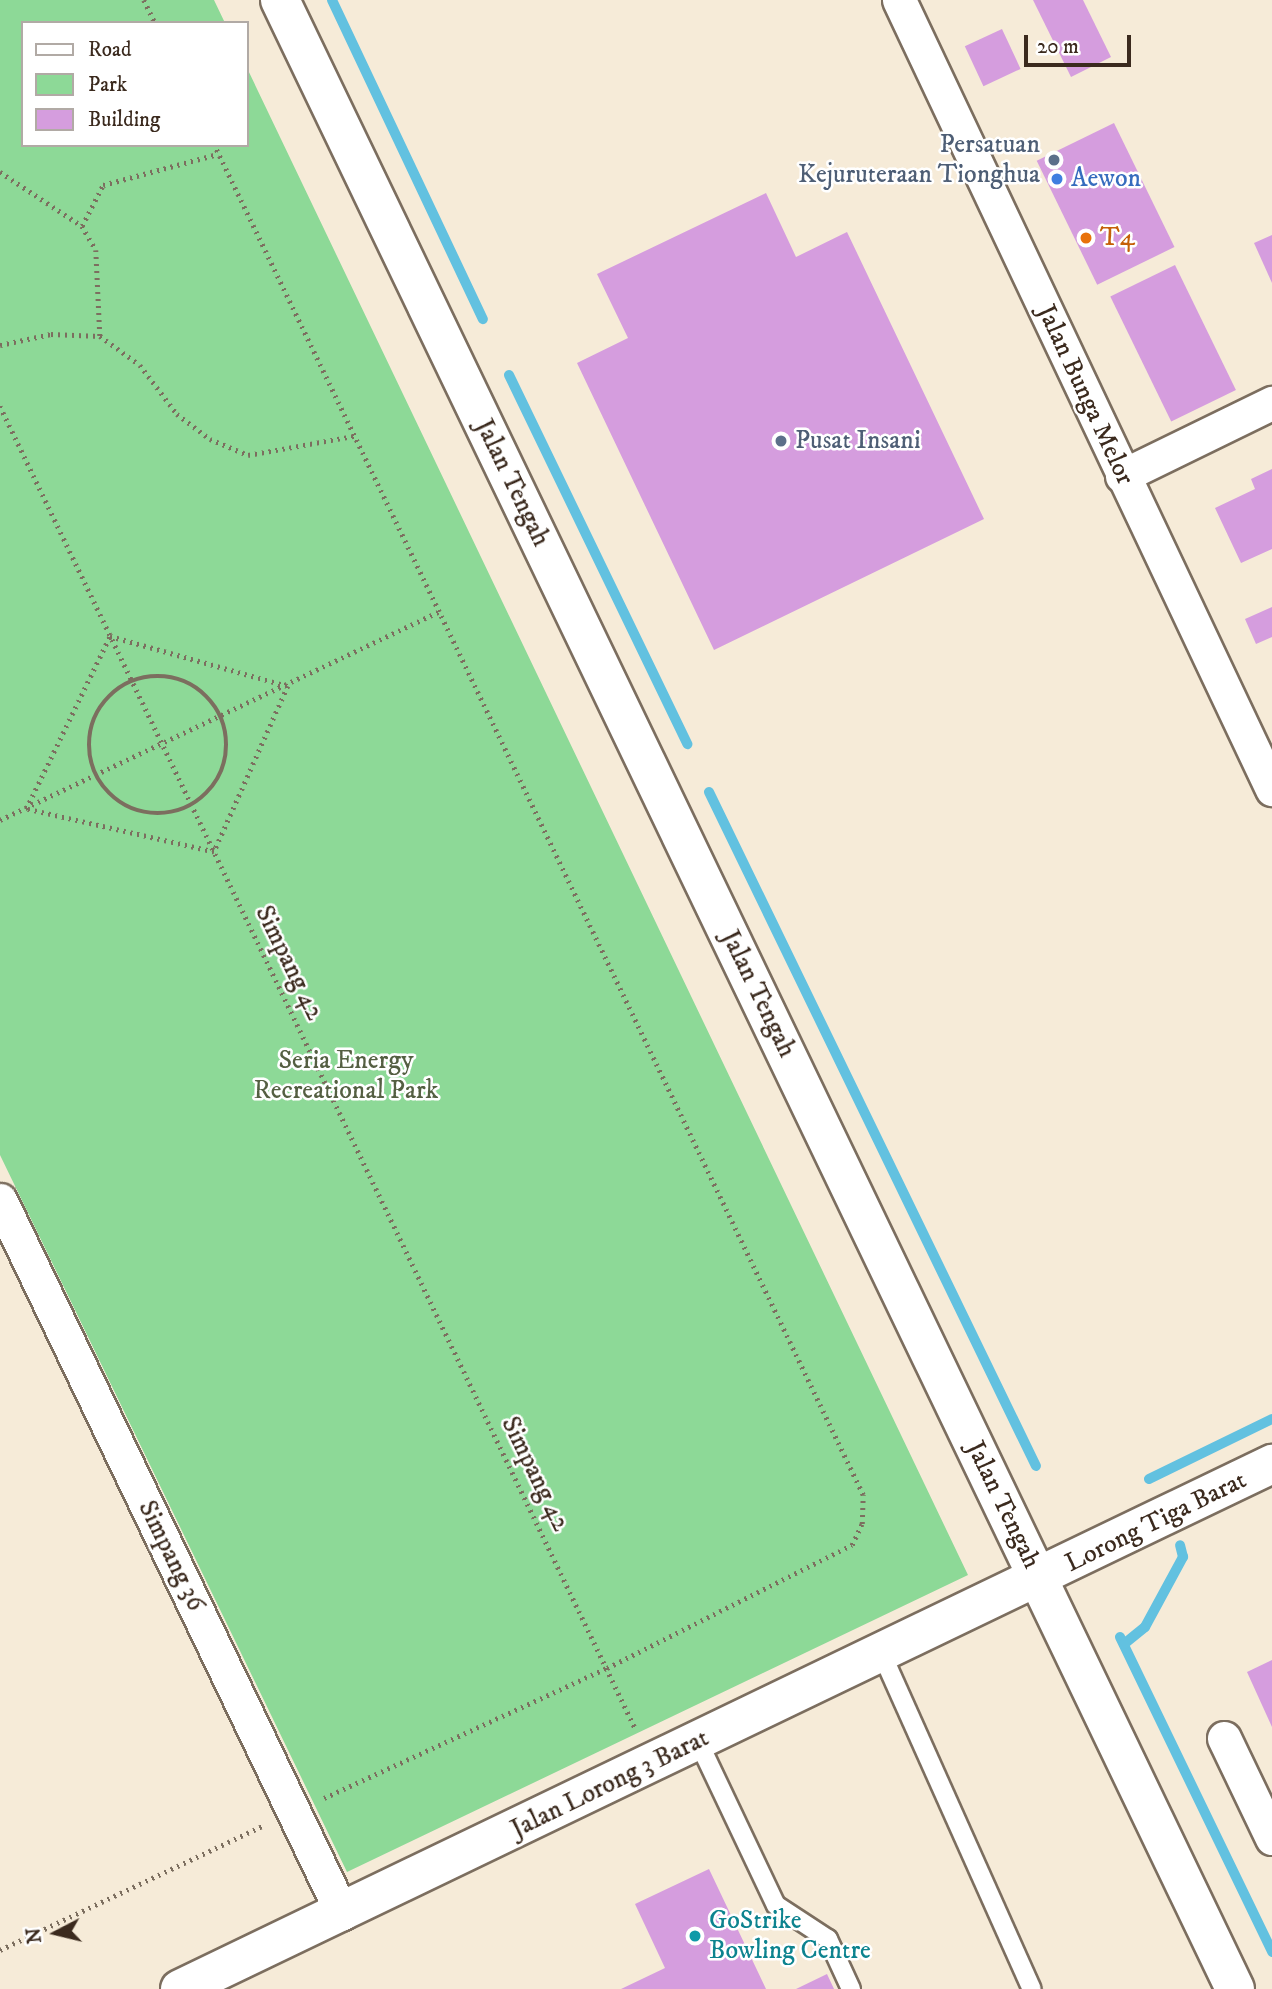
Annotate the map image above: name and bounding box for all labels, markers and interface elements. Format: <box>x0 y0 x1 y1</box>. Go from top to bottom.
legend <box>21 21 248 147</box>
scale bar <box>1027 21 1134 65</box>
text: 20 m <box>1037 34 1079 60</box>
text: Road <box>88 37 132 63</box>
text: Park <box>88 72 127 98</box>
text: Building <box>88 107 160 133</box>
place label: Persatuan Kejuruteraan Tionghua <box>798 129 1040 190</box>
marker: Persatuan Kejuruteraan Tionghua <box>1046 152 1062 168</box>
place label: Aewon <box>1071 163 1141 195</box>
marker: Aewon <box>1049 171 1065 187</box>
place label: T4 <box>1100 222 1135 254</box>
marker: T4 <box>1078 230 1094 246</box>
street label: Jalan Bunga Melor <box>1030 300 1140 490</box>
street label: Jalan Tengah <box>468 414 556 552</box>
place label: Pusat Insani <box>795 425 921 457</box>
marker: Pusat Insani <box>773 433 789 449</box>
street label: Simpang 42 <box>248 901 330 1025</box>
street label: Jalan Tengah <box>714 925 802 1063</box>
park label: Seria Energy Recreational Park <box>254 1045 438 1106</box>
street label: Simpang 42 <box>494 1412 576 1536</box>
street label: Jalan Tengah <box>959 1436 1047 1574</box>
street label: Lorong Tiga Barat <box>1060 1465 1252 1579</box>
street label: Simpang 36 <box>131 1496 211 1616</box>
street label: Jalan Lorong 3 Barat <box>506 1723 714 1845</box>
north arrow <box>21 1898 91 1968</box>
place label: GoStrike Bowling Centre <box>709 1905 871 1966</box>
text: N <box>22 1926 47 1945</box>
marker: GoStrike Bowling Centre <box>687 1928 703 1944</box>

